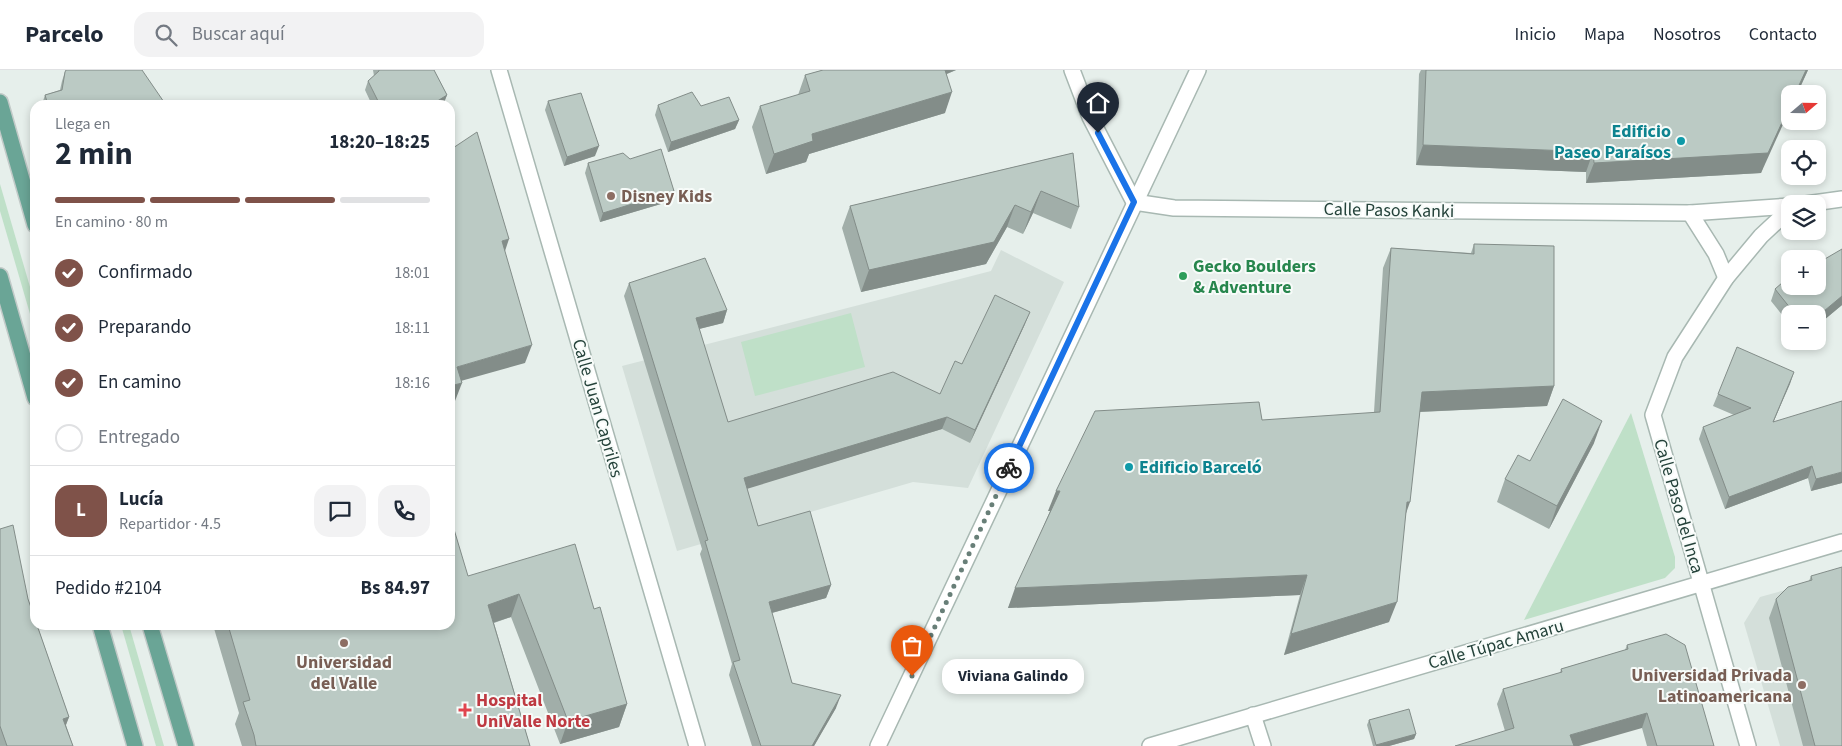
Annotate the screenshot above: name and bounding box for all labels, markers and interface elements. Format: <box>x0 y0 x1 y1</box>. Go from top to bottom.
search box <box>134 12 484 57</box>
text: Parcelo <box>25 17 104 52</box>
icon: search <box>152 21 180 49</box>
text: Buscar aquí <box>192 21 285 48</box>
text: Inicio <box>1515 22 1556 47</box>
text: Mapa <box>1584 22 1625 47</box>
text: Nosotros <box>1653 22 1721 47</box>
text: Contacto <box>1749 22 1817 47</box>
pin <box>1077 82 1119 133</box>
north arrow <box>1781 85 1826 130</box>
map controls <box>1781 85 1826 350</box>
icon: home <box>1084 89 1112 117</box>
text: Llega en <box>55 113 110 135</box>
place label: Edificio Paseo Paraísos <box>1554 119 1671 165</box>
text: 18:20–18:25 <box>329 129 430 156</box>
text: 2 min <box>55 131 133 177</box>
marker: Edificio Paseo Paraísos <box>1675 135 1687 147</box>
button: locate <box>1781 140 1826 185</box>
place label: Disney Kids <box>621 184 712 209</box>
marker: Disney Kids <box>605 190 617 202</box>
button: layers <box>1781 195 1826 240</box>
street label: Calle Pasos Kanki <box>1323 197 1455 224</box>
text: En camino · 80 m <box>55 211 168 233</box>
button: + <box>1781 250 1826 295</box>
place label: Gecko Boulders & Adventure <box>1193 254 1316 300</box>
icon: check <box>55 259 83 287</box>
text: Confirmado <box>98 259 193 286</box>
text: 18:01 <box>394 262 430 284</box>
marker: Gecko Boulders & Adventure <box>1177 270 1189 282</box>
button: − <box>1781 305 1826 350</box>
icon: check <box>55 314 83 342</box>
text: Preparando <box>98 314 191 341</box>
text: 18:11 <box>394 317 430 339</box>
street label: Calle Juan Capriles <box>566 336 629 480</box>
icon: check <box>55 369 83 397</box>
text: En camino <box>98 369 181 396</box>
text: 18:16 <box>394 372 430 394</box>
text: Entregado <box>98 424 180 451</box>
street label: Calle Paso del Inca <box>1647 436 1710 577</box>
courier <box>984 443 1034 493</box>
icon: bike <box>995 454 1023 482</box>
place label: Edificio Barceló <box>1139 455 1262 480</box>
marker: Edificio Barceló <box>1123 461 1135 473</box>
button: chat <box>314 485 366 537</box>
button: phone <box>378 485 430 537</box>
text: Lucía <box>119 486 164 513</box>
text: L <box>76 497 86 524</box>
text: Repartidor · 4.5 <box>119 513 221 535</box>
text: Pedido #2104 <box>55 575 162 602</box>
text: Bs 84.97 <box>360 575 430 602</box>
street label: Calle Túpac Amaru <box>1425 613 1567 676</box>
pin <box>891 625 933 676</box>
icon: bag <box>898 632 926 660</box>
marker: Universidad del Valle <box>338 637 350 649</box>
place label: Universidad del Valle <box>296 650 392 696</box>
callout: Viviana Galindo <box>942 658 1084 694</box>
place label: Universidad Privada Latinoamericana <box>1631 663 1792 709</box>
text: Viviana Galindo <box>958 665 1068 687</box>
marker: Universidad Privada Latinoamericana <box>1796 679 1808 691</box>
place label: Hospital UniValle Norte <box>476 688 590 734</box>
marker: Hospital UniValle Norte <box>458 703 472 717</box>

